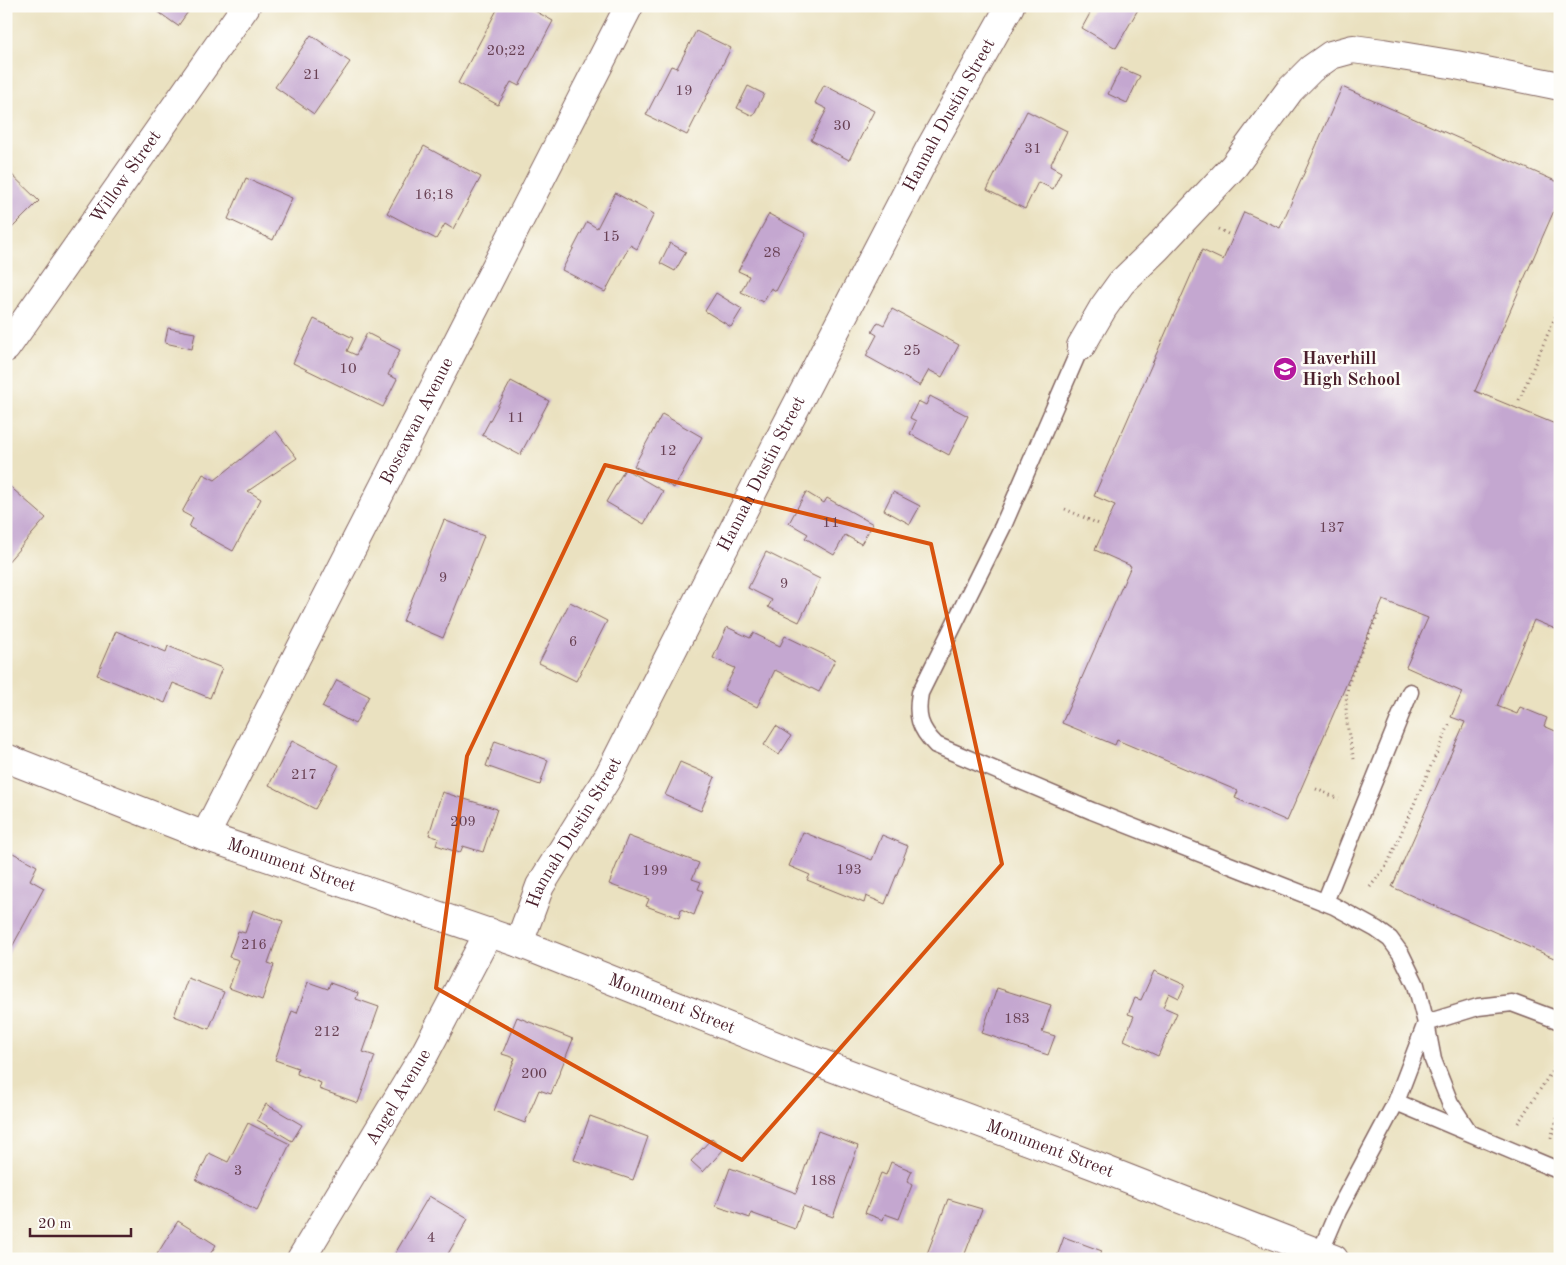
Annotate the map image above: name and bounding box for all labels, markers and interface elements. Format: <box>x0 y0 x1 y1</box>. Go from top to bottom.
street label: Hannah Dustin Street <box>900 36 999 194</box>
house number: 20;22 <box>486 44 526 59</box>
house number: 21 <box>303 68 321 83</box>
house number: 19 <box>675 84 693 99</box>
house number: 30 <box>833 119 851 134</box>
street label: Willow Street <box>88 127 165 226</box>
house number: 31 <box>1024 142 1042 157</box>
house number: 16;18 <box>414 188 454 203</box>
house number: 15 <box>602 230 620 245</box>
house number: 28 <box>763 246 781 261</box>
house number: 25 <box>903 344 921 359</box>
place label: Haverhill High School <box>1302 350 1401 389</box>
street label: Boscawan Avenue <box>377 355 457 487</box>
school or university icon: Haverhill High School <box>1272 356 1298 382</box>
house number: 10 <box>339 362 357 377</box>
street label: Hannah Dustin Street <box>715 393 809 555</box>
house number: 11 <box>507 411 525 426</box>
house number: 12 <box>659 444 677 459</box>
house number: 11 <box>822 516 840 531</box>
house number: 137 <box>1319 521 1345 536</box>
house number: 9 <box>439 571 447 586</box>
house number: 9 <box>780 577 788 592</box>
house number: 6 <box>569 635 577 650</box>
street label: Hannah Dustin Street <box>524 755 625 910</box>
house number: 217 <box>291 768 317 783</box>
house number: 209 <box>450 815 476 830</box>
street label: Monument Street <box>225 835 358 896</box>
house number: 193 <box>836 863 862 878</box>
house number: 199 <box>642 864 668 879</box>
house number: 216 <box>241 938 267 953</box>
street label: Monument Street <box>606 971 738 1037</box>
house number: 183 <box>1004 1012 1030 1027</box>
house number: 212 <box>314 1025 340 1040</box>
street label: Angel Avenue <box>363 1046 434 1148</box>
house number: 200 <box>521 1067 547 1082</box>
street label: Monument Street <box>984 1117 1116 1181</box>
house number: 3 <box>234 1164 242 1179</box>
house number: 188 <box>810 1174 836 1189</box>
scale bar <box>30 1205 131 1237</box>
text: 20 m <box>38 1217 72 1232</box>
house number: 4 <box>427 1231 435 1246</box>

